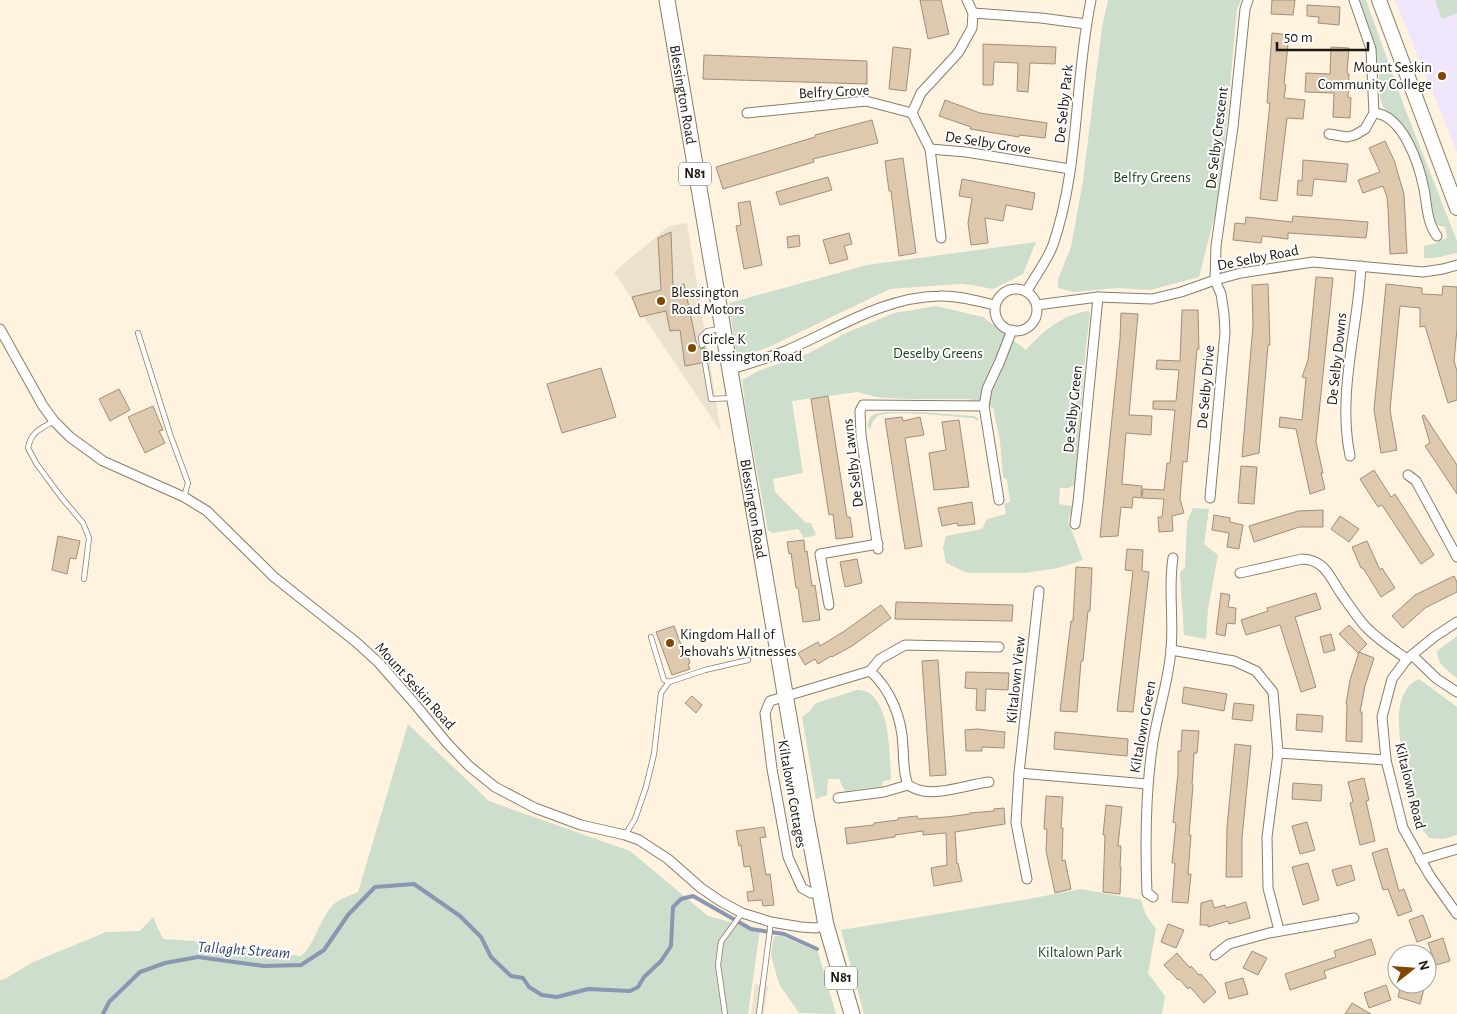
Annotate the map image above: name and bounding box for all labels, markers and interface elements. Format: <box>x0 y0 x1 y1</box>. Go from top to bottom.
scale bar <box>1277 20 1368 52</box>
text: 50 m <box>1284 30 1313 45</box>
street label: Blessington Road <box>667 44 699 146</box>
place label: Mount Seskin Community College <box>1318 60 1432 92</box>
street label: De Selby Park <box>1052 64 1076 144</box>
marker: Mount Seskin Community College <box>1436 70 1448 82</box>
street label: Belfry Grove <box>798 83 870 101</box>
street label: De Selby Crescent <box>1203 86 1231 190</box>
street label: De Selby Grove <box>944 129 1032 157</box>
road number: N81 <box>679 162 711 185</box>
park label: Belfry Greens <box>1113 170 1191 185</box>
street label: De Selby Road <box>1216 243 1300 273</box>
place label: Blessington Road Motors <box>671 285 744 317</box>
marker: Blessington Road Motors <box>655 295 667 307</box>
street label: De Selby Downs <box>1325 312 1349 406</box>
place label: Circle K Blessington Road <box>702 332 803 364</box>
marker: Circle K Blessington Road <box>686 342 698 354</box>
street label: De Selby Drive <box>1195 344 1217 430</box>
park label: Deselby Greens <box>893 346 983 361</box>
street label: De Selby Green <box>1061 364 1085 454</box>
street label: De Selby Lawns <box>840 418 866 508</box>
street label: Blessington Road <box>738 458 769 560</box>
place label: Kingdom Hall of Jehovah's Witnesses <box>680 627 797 659</box>
street label: Kiltalown View <box>1004 636 1028 724</box>
marker: Kingdom Hall of Jehovah's Witnesses <box>664 637 676 649</box>
street label: Mount Seskin Road <box>372 640 458 732</box>
street label: Kiltalown Green <box>1127 680 1159 774</box>
street label: Kiltalown Cottages <box>775 739 809 849</box>
street label: Kiltalown Road <box>1392 741 1428 831</box>
water label: Tallaght Stream <box>197 939 291 961</box>
north arrow <box>1387 944 1437 994</box>
park label: Kiltalown Park <box>1038 945 1122 960</box>
text: N <box>1415 959 1432 972</box>
road number: N81 <box>825 966 857 990</box>

